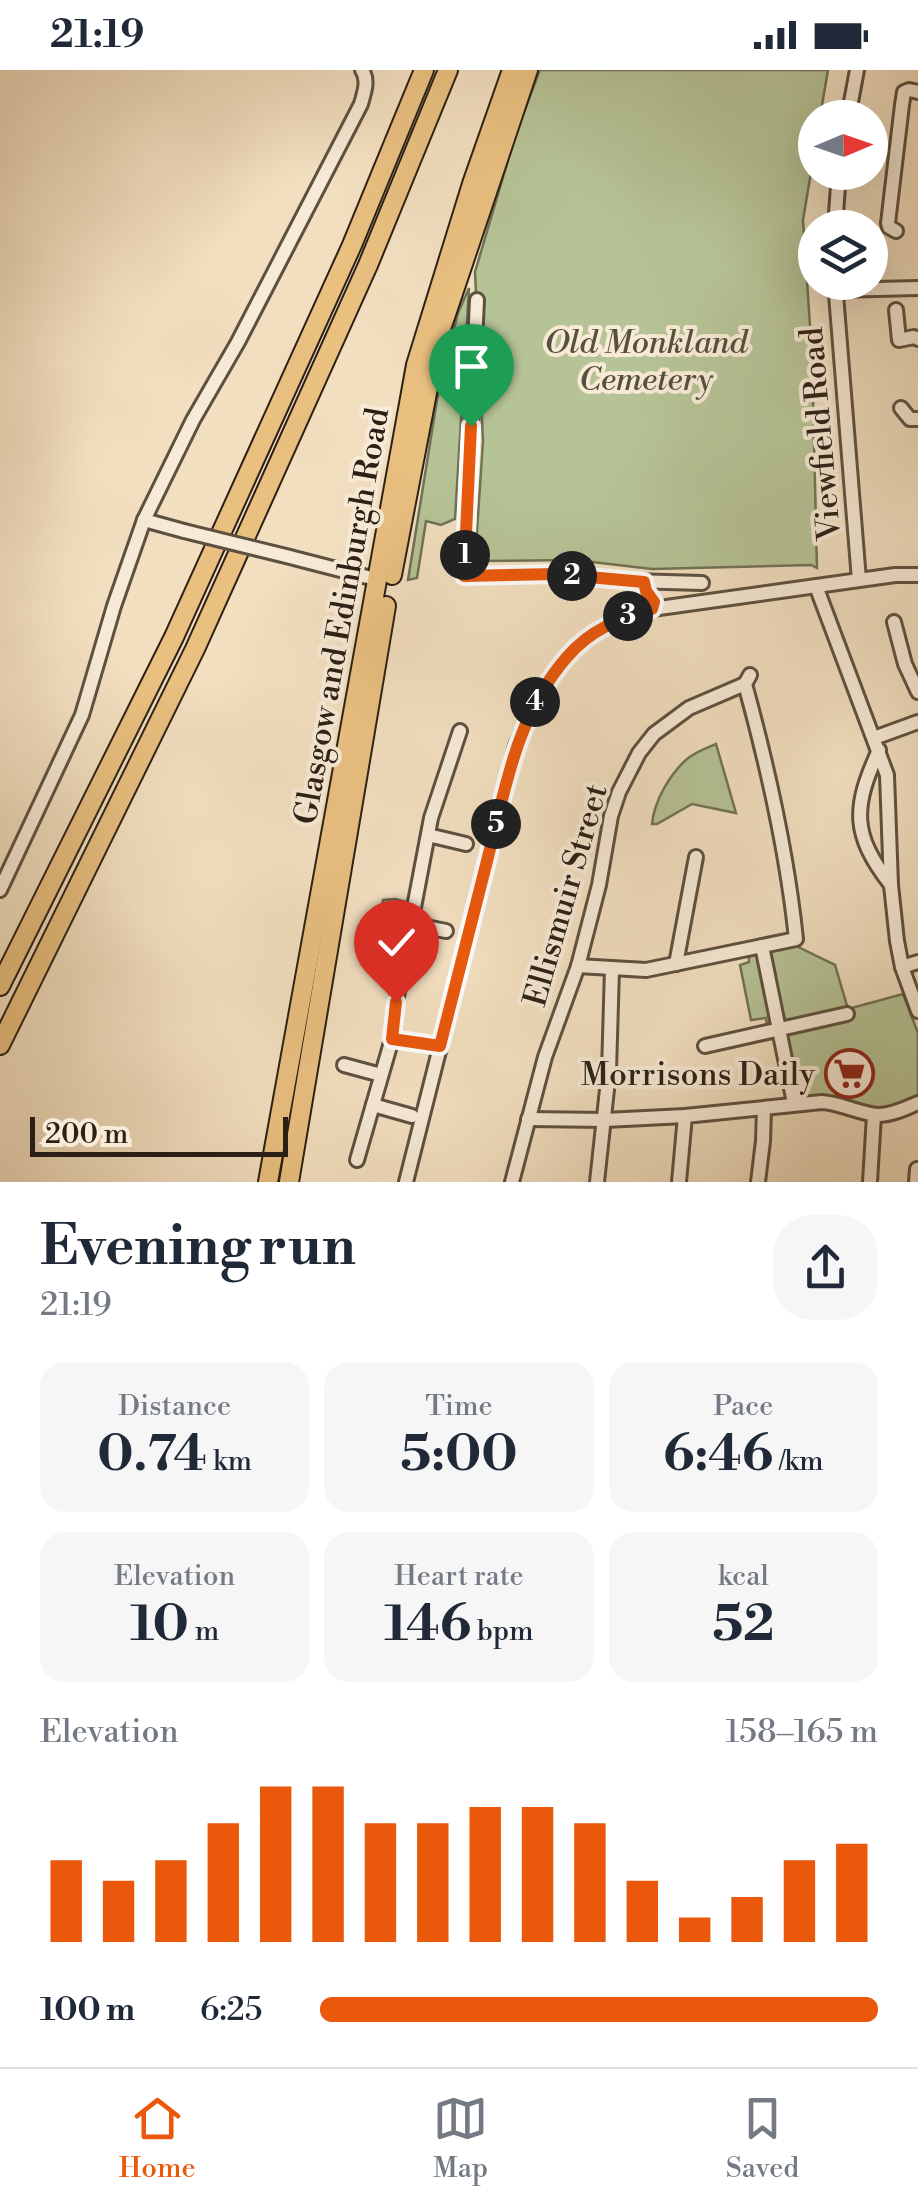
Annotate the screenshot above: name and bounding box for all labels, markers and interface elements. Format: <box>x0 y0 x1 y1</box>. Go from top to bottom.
text: 21:19 <box>50 12 144 59</box>
north arrow <box>798 100 888 190</box>
map controls <box>798 100 888 300</box>
button: layers <box>798 210 888 300</box>
park label: Old Monkland Cemetery <box>545 323 750 400</box>
pin <box>429 324 514 427</box>
street label: Viewfield Road <box>792 326 850 543</box>
icon: arrive <box>444 339 499 394</box>
street label: Glasgow and Edinburgh Road <box>286 405 398 828</box>
pin: 1 <box>440 530 490 580</box>
text: 1 <box>458 537 472 572</box>
pin: 2 <box>547 551 597 601</box>
text: 2 <box>563 558 581 593</box>
pin: 3 <box>603 591 653 641</box>
text: 3 <box>620 598 636 633</box>
pin: 4 <box>510 677 560 727</box>
text: 4 <box>526 684 544 719</box>
street label: Ellismuir Street <box>515 779 617 1011</box>
pin: 5 <box>471 799 521 849</box>
text: 5 <box>487 806 505 841</box>
pin <box>354 900 439 1003</box>
icon: check <box>369 915 424 970</box>
supermarket icon: Morrisons Daily <box>824 1048 876 1100</box>
place label: Morrisons Daily <box>581 1055 815 1095</box>
scale bar <box>30 1112 288 1156</box>
text: 200 m <box>45 1117 128 1152</box>
text: Evening run <box>40 1213 356 1282</box>
button: share <box>773 1215 878 1320</box>
text: 21:19 <box>40 1285 112 1325</box>
text: Distance <box>118 1389 231 1424</box>
text: Time <box>425 1389 493 1424</box>
text: Pace <box>713 1389 773 1424</box>
text: 0.74 <box>97 1424 207 1486</box>
text: 5:00 <box>400 1424 518 1486</box>
text: 6:46 <box>663 1424 773 1486</box>
text: km <box>207 1444 252 1479</box>
text: /km <box>773 1444 824 1479</box>
text: Elevation <box>114 1559 235 1594</box>
text: Heart rate <box>394 1559 524 1594</box>
text: kcal <box>718 1559 769 1594</box>
text: 10 <box>130 1594 189 1656</box>
text: 146 <box>384 1594 471 1656</box>
text: 52 <box>712 1594 774 1656</box>
text: m <box>189 1614 219 1649</box>
text: bpm <box>471 1614 534 1649</box>
text: Elevation <box>40 1712 179 1752</box>
text: 158–165 m <box>725 1712 878 1752</box>
text: 100 m <box>40 1990 135 2030</box>
text: 6:25 <box>200 1990 263 2030</box>
tab: Home <box>119 2091 196 2186</box>
tab: Map <box>433 2091 488 2186</box>
tab: Saved <box>726 2091 799 2186</box>

